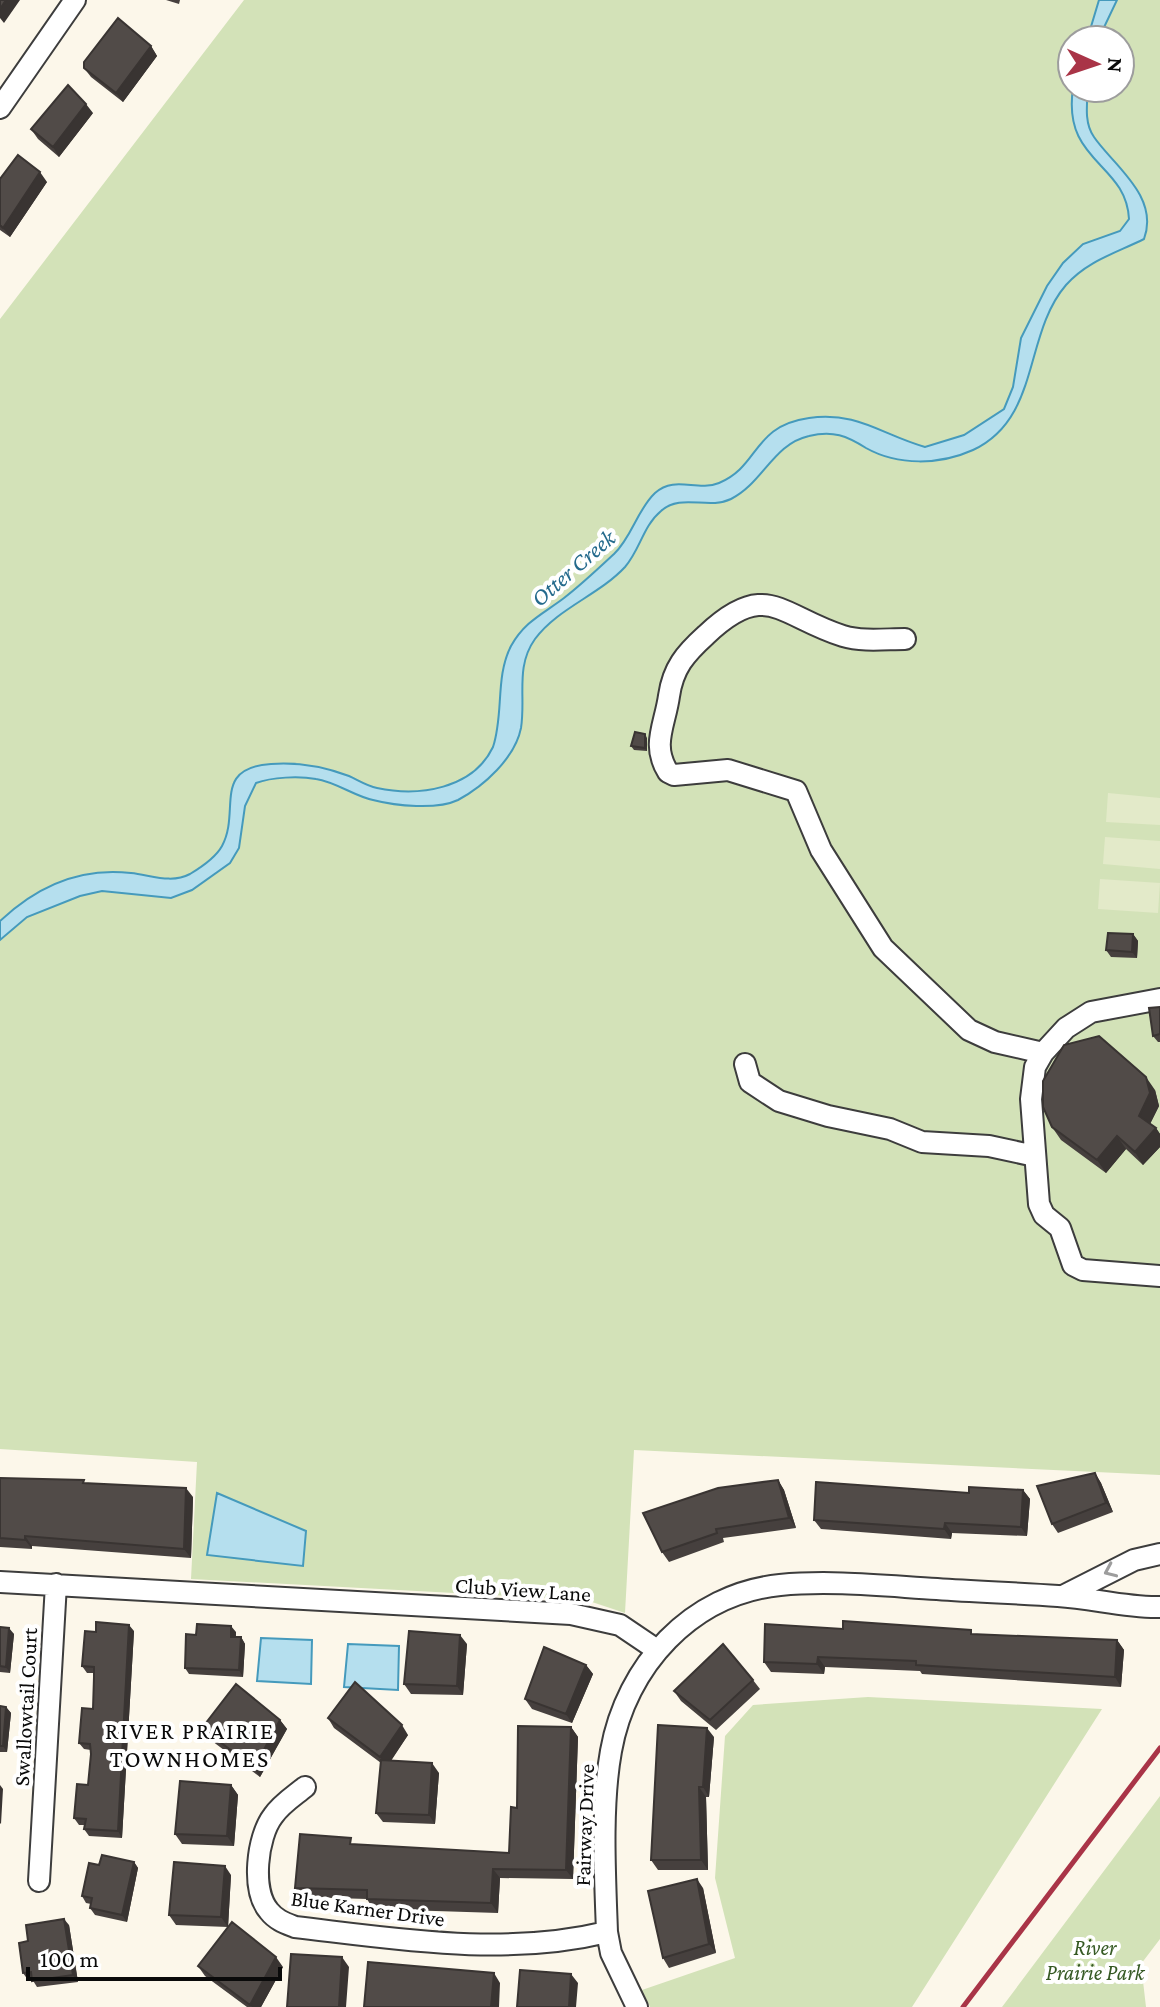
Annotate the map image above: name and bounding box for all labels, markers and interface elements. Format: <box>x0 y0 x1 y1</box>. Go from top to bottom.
north arrow <box>1056 24 1136 104</box>
text: N <box>1103 57 1128 73</box>
water label: Otter Creek <box>525 523 622 612</box>
one-way arrow <box>1104 1562 1118 1578</box>
street label: Club View Lane <box>454 1572 592 1607</box>
street label: Swallowtail Court <box>9 1627 42 1787</box>
district label: RIVER PRAIRIE TOWNHOMES <box>105 1717 275 1772</box>
street label: Fairway Drive <box>570 1763 599 1887</box>
street label: Blue Karner Drive <box>289 1885 446 1932</box>
scale bar <box>28 1931 280 1981</box>
park label: River Prairie Park <box>1046 1935 1146 1985</box>
text: 100 m <box>40 1945 99 1972</box>

